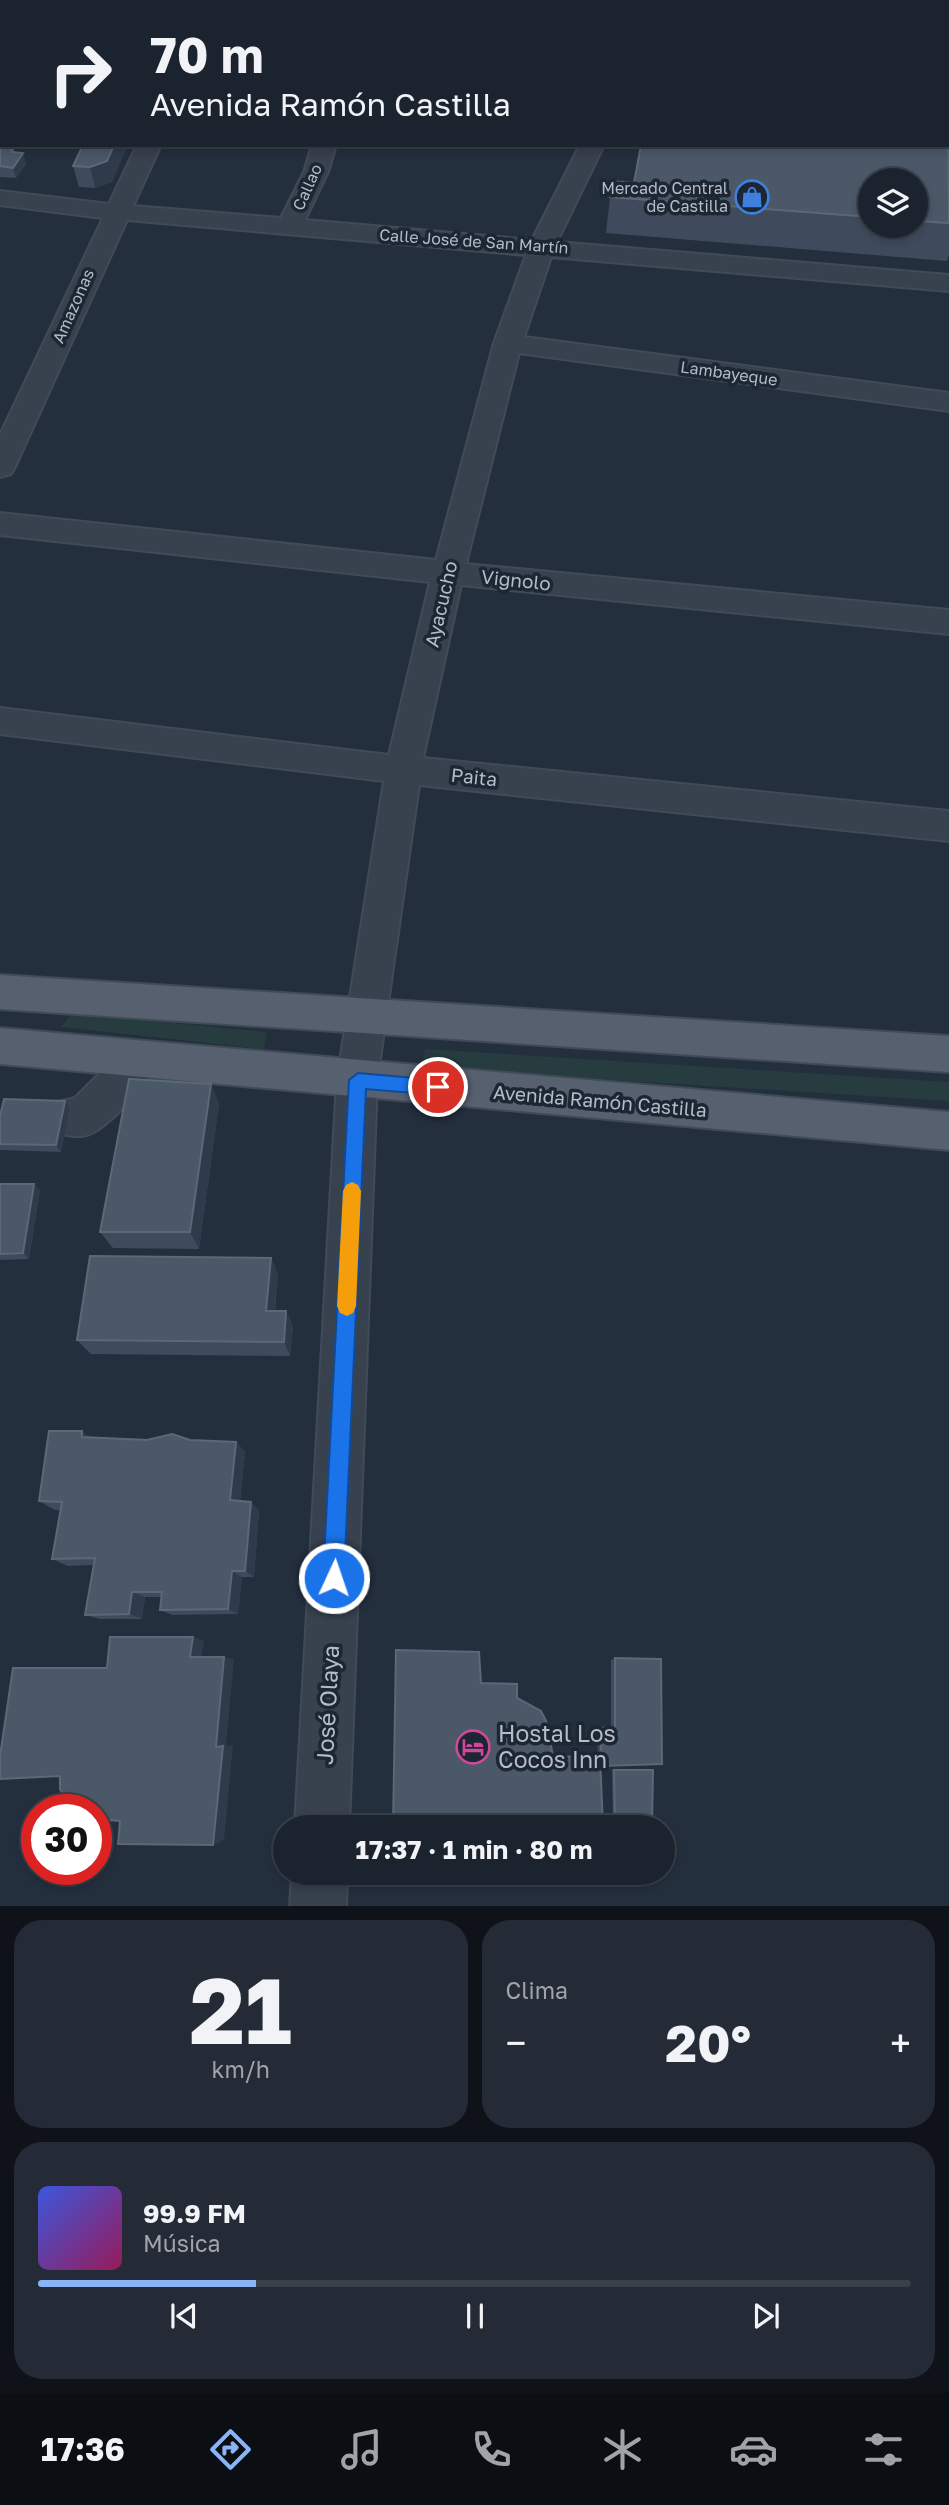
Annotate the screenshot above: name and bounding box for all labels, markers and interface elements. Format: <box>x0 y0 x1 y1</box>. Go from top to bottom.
text: 70 m <box>150 25 264 84</box>
icon: right <box>35 28 126 119</box>
text: Avenida Ramón Castilla <box>150 85 511 123</box>
street label: Callao <box>288 161 326 213</box>
map controls <box>858 168 928 238</box>
button: layers <box>858 168 928 238</box>
place label: Mercado Central de Castilla <box>601 178 728 216</box>
shop icon: Mercado Central de Castilla <box>733 178 771 216</box>
street label: Calle José de San Martín <box>379 224 569 258</box>
street label: Amazonas <box>48 266 98 346</box>
street label: Lambayeque <box>679 356 779 390</box>
street label: Ayacucho <box>419 559 462 649</box>
street label: Vignolo <box>480 564 552 595</box>
street label: Paita <box>450 763 498 790</box>
pin <box>408 1057 468 1117</box>
icon: arrive <box>419 1068 457 1106</box>
street label: Avenida Ramón Castilla <box>492 1080 708 1121</box>
position arrow <box>297 1541 371 1615</box>
street label: José Olaya <box>310 1644 344 1766</box>
place label: Hostal Los Cocos Inn <box>498 1719 616 1773</box>
hotel icon: Hostal Los Cocos Inn <box>454 1728 492 1766</box>
speed limit sign: 30 <box>21 1794 112 1885</box>
text: 17:37 · 1 min · 80 m <box>356 1834 592 1865</box>
text: 21 <box>190 1955 292 2064</box>
text: Clima <box>506 1976 568 2004</box>
text: 20° <box>665 2011 751 2073</box>
text: − <box>506 2020 526 2065</box>
text: + <box>890 2020 911 2065</box>
text: km/h <box>211 2055 270 2083</box>
text: 99.9 FM <box>143 2198 246 2229</box>
text: Música <box>143 2229 221 2257</box>
icon: previous <box>165 2297 203 2335</box>
icon: pause <box>456 2297 494 2335</box>
icon: next <box>747 2297 785 2335</box>
icon: directions <box>206 2425 255 2474</box>
icon: music <box>337 2425 386 2474</box>
icon: phone <box>467 2425 516 2474</box>
icon: climate <box>598 2425 647 2474</box>
icon: car <box>729 2425 778 2474</box>
icon: filters <box>859 2425 908 2474</box>
text: 17:36 <box>41 2430 125 2468</box>

